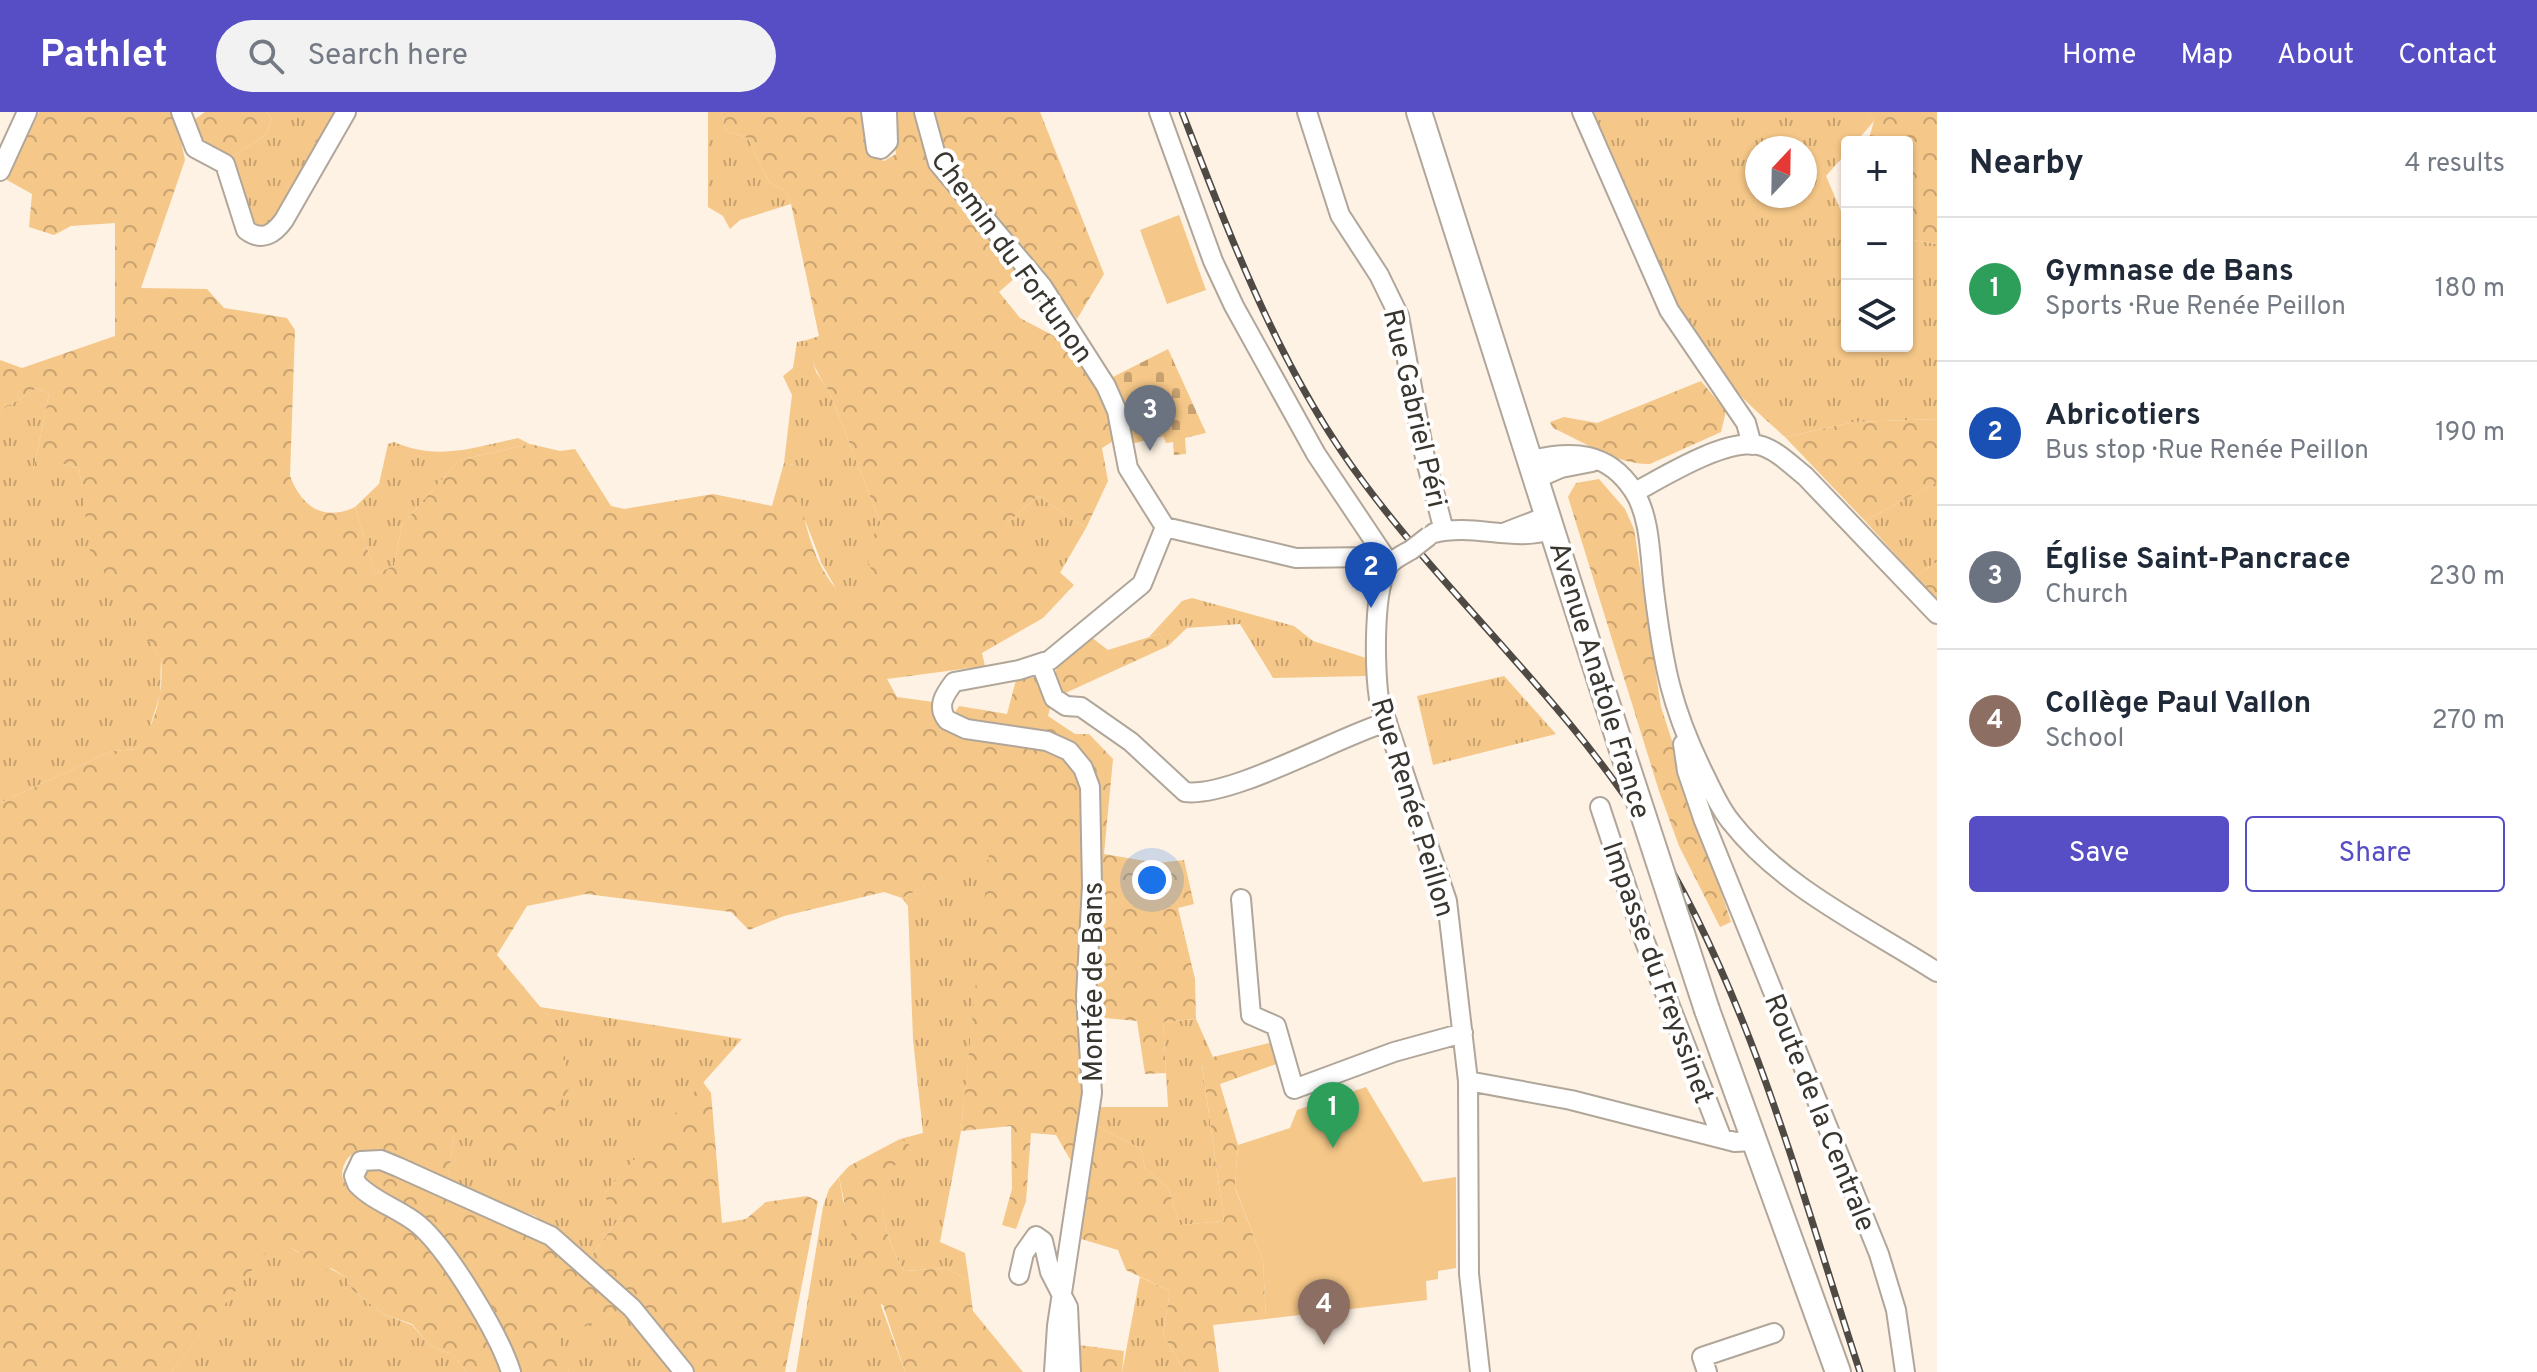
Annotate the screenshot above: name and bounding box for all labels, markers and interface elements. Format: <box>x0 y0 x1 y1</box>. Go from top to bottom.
search box <box>216 20 776 92</box>
text: Pathlet <box>40 32 168 81</box>
icon: search <box>244 34 288 78</box>
text: Search here <box>308 38 468 75</box>
text: Home <box>2062 38 2136 74</box>
text: Map <box>2180 38 2233 74</box>
text: About <box>2277 38 2354 74</box>
text: Contact <box>2398 38 2497 74</box>
north arrow <box>1745 136 1817 208</box>
map controls <box>1841 136 1913 352</box>
button: + <box>1841 136 1913 208</box>
text: Nearby <box>1969 143 2084 186</box>
street label: Chemin du Fortunon <box>921 144 1100 371</box>
text: 4 results <box>2404 148 2505 181</box>
button: − <box>1841 208 1913 280</box>
text: Gymnase de Bans <box>2045 254 2294 291</box>
text: 1 <box>1990 273 2000 306</box>
text: 180 m <box>2435 273 2505 306</box>
button: layers <box>1841 280 1913 352</box>
text: Sports · Rue Renée Peillon <box>2045 291 2346 324</box>
street label: Rue Gabriel Péri <box>1373 306 1453 511</box>
pin: 3 <box>1124 385 1176 451</box>
text: Abricotiers <box>2045 398 2201 435</box>
text: 2 <box>1987 417 2003 450</box>
text: 190 m <box>2435 417 2505 450</box>
text: Bus stop · Rue Renée Peillon <box>2045 435 2369 468</box>
street label: Avenue Anatole France <box>1539 538 1657 824</box>
pin: 2 <box>1345 542 1397 608</box>
text: Église Saint-Pancrace <box>2045 542 2351 579</box>
text: 3 <box>1987 561 2003 594</box>
text: 230 m <box>2429 561 2505 594</box>
text: Church <box>2045 579 2128 612</box>
text: Collège Paul Vallon <box>2045 686 2311 723</box>
street label: Rue Renée Peillon <box>1361 694 1462 922</box>
text: 4 <box>1987 705 2003 738</box>
text: 270 m <box>2432 705 2505 738</box>
text: School <box>2045 723 2124 756</box>
button: Save <box>1969 816 2229 892</box>
button: Share <box>2245 816 2505 892</box>
street label: Impasse du Freyssinet <box>1592 837 1720 1109</box>
your location <box>1132 860 1172 900</box>
street label: Montée de Bans <box>1077 882 1113 1082</box>
street label: Route de la Centrale <box>1754 989 1882 1237</box>
pin: 1 <box>1307 1082 1359 1148</box>
pin: 4 <box>1298 1279 1350 1345</box>

